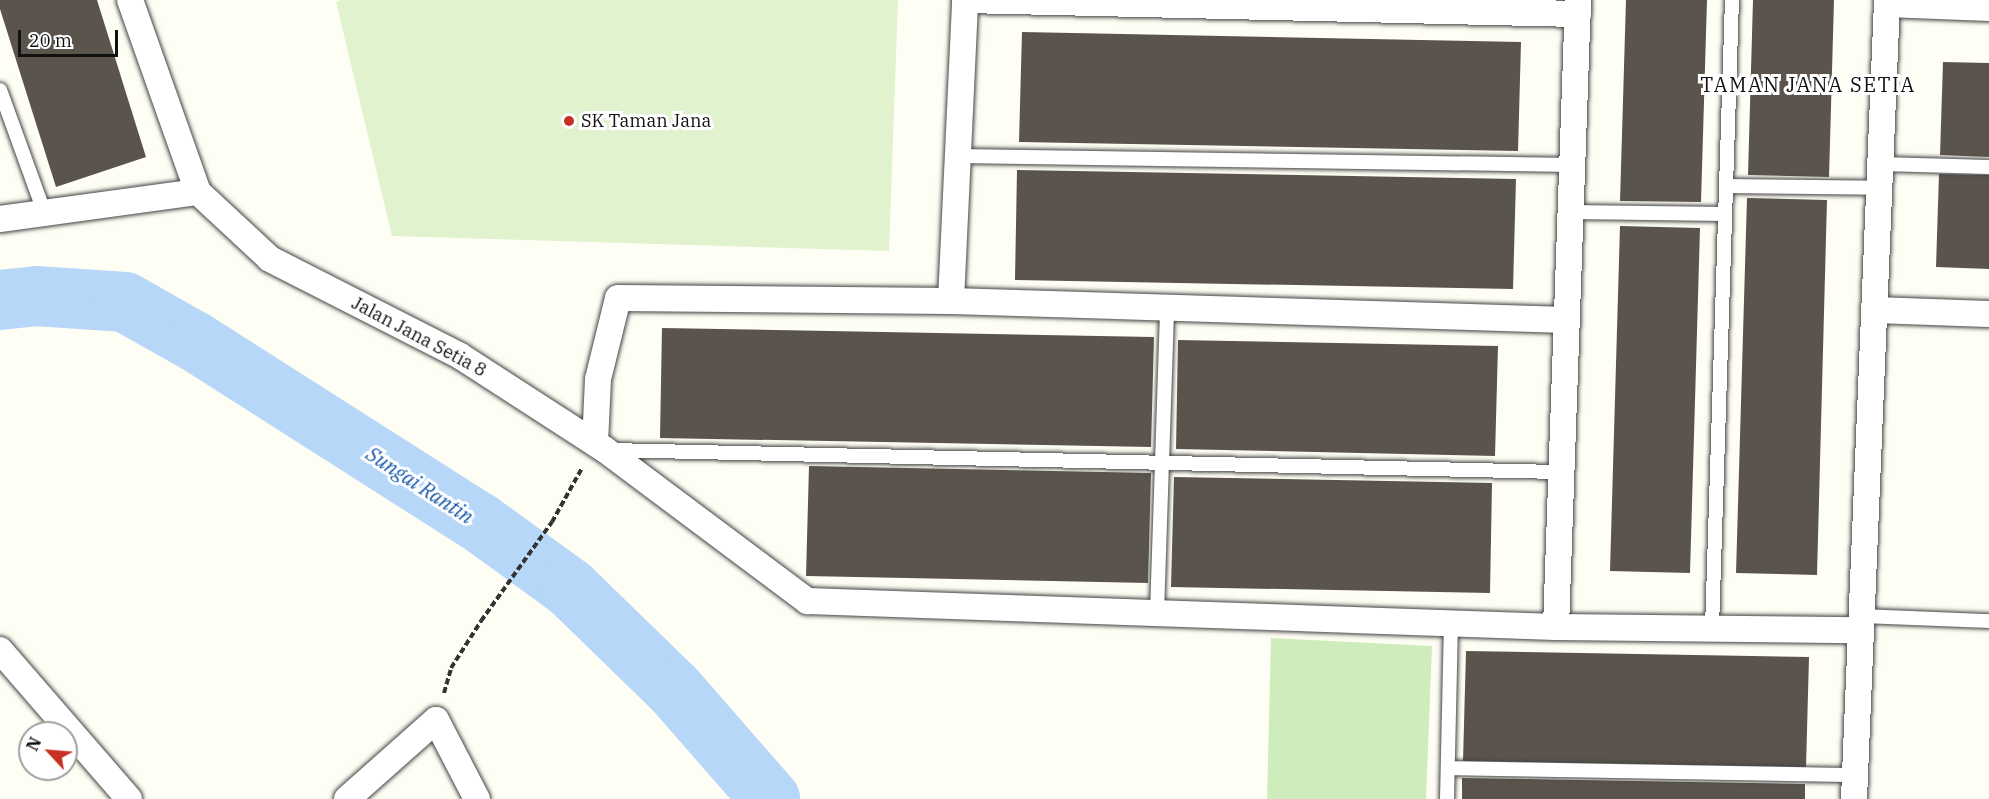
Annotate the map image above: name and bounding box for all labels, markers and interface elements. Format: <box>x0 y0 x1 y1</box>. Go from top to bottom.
scale bar <box>21 18 122 56</box>
text: 20 m <box>29 29 72 52</box>
district label: TAMAN JANA SETIA <box>1700 72 1916 96</box>
place label: SK Taman Jana <box>581 110 711 132</box>
marker: SK Taman Jana <box>562 114 576 128</box>
street label: Jalan Jana Setia 8 <box>348 292 490 382</box>
water label: Sungai Rantin <box>362 441 478 529</box>
north arrow <box>18 721 78 781</box>
text: N <box>22 734 45 754</box>

